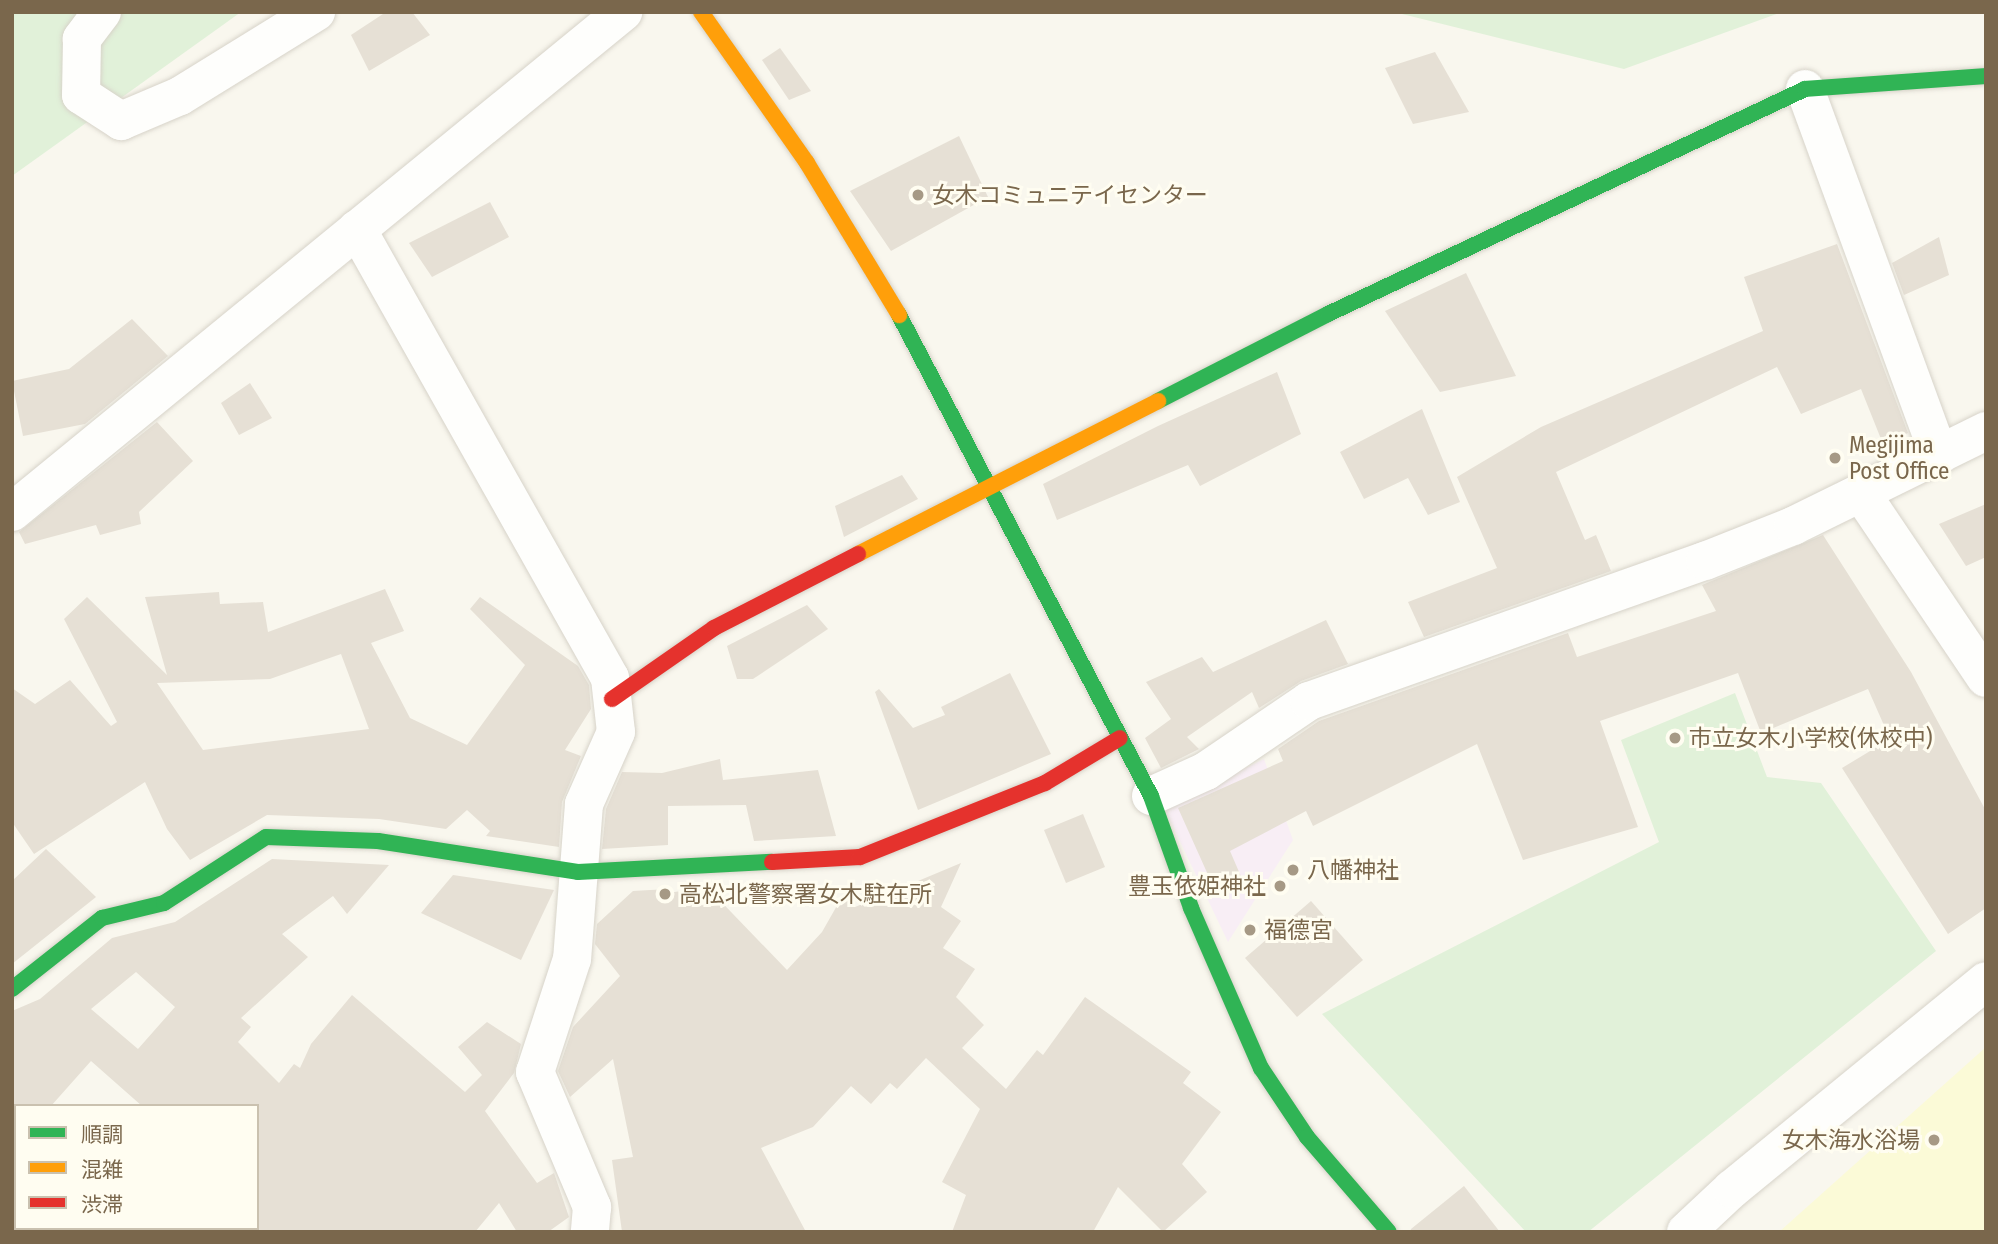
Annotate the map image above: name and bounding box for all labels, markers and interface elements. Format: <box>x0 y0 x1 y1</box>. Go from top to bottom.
place label: 女木コミュニテイセンター <box>932 181 1208 209</box>
marker: 女木コミュニテイセンター <box>910 187 926 203</box>
place label: Megijima Post Office <box>1849 431 1949 485</box>
marker: Megijima Post Office <box>1827 450 1843 466</box>
place label: 市立女木小学校(休校中) <box>1689 724 1933 752</box>
marker: 市立女木小学校(休校中) <box>1667 730 1683 746</box>
place label: 八幡神社 <box>1307 856 1399 884</box>
marker: 八幡神社 <box>1285 862 1301 878</box>
place label: 豊玉依姫神社 <box>1128 872 1266 900</box>
marker: 豊玉依姫神社 <box>1272 878 1288 894</box>
place label: 高松北警察署女木駐在所 <box>679 880 932 908</box>
marker: 高松北警察署女木駐在所 <box>657 886 673 902</box>
place label: 福德宮 <box>1264 916 1333 944</box>
marker: 福德宮 <box>1242 922 1258 938</box>
legend <box>14 1104 259 1230</box>
text: 順調 <box>81 1122 123 1148</box>
place label: 女木海水浴場 <box>1782 1126 1920 1154</box>
marker: 女木海水浴場 <box>1926 1132 1942 1148</box>
text: 混雑 <box>81 1157 123 1183</box>
text: 渋滞 <box>81 1192 123 1218</box>

